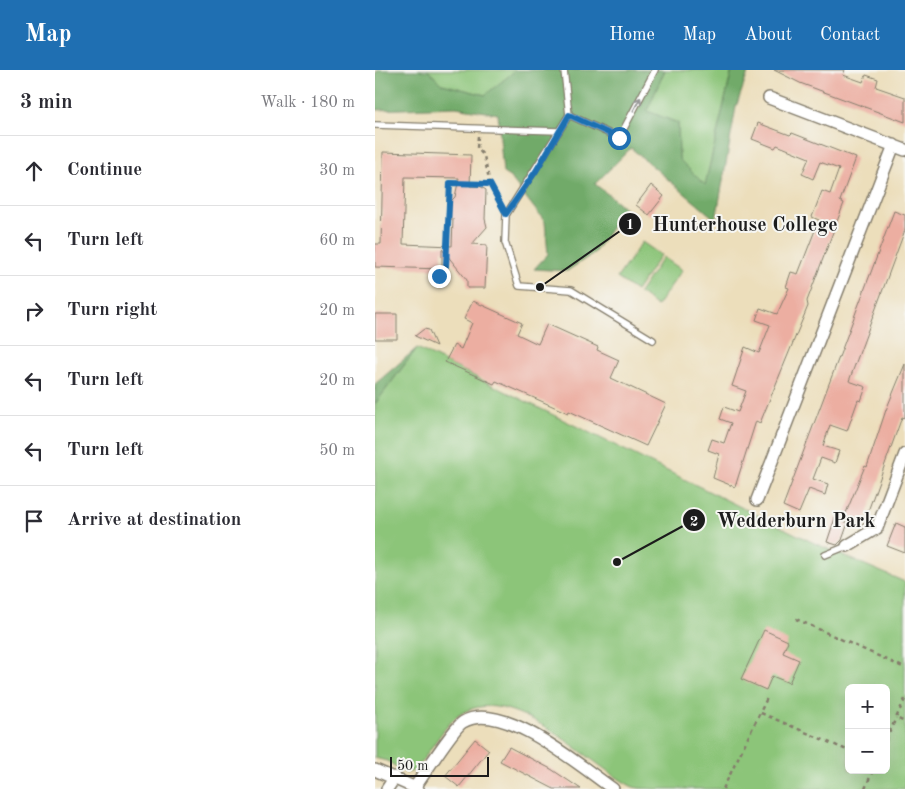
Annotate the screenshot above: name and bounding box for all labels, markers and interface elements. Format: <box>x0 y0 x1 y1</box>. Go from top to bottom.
text: Map <box>25 23 72 47</box>
text: Home <box>609 26 655 44</box>
text: Map <box>683 26 716 44</box>
text: About <box>744 26 792 44</box>
text: Contact <box>820 26 880 44</box>
text: 3 min <box>20 92 73 113</box>
text: Walk · 180 m <box>260 95 355 111</box>
one-way arrow <box>633 97 642 112</box>
route start <box>608 127 631 150</box>
icon: ahead <box>20 157 48 185</box>
text: Continue <box>67 161 142 180</box>
text: 30 m <box>319 163 355 179</box>
callout: Hunterhouse College <box>617 207 848 242</box>
text: Hunterhouse College <box>652 216 838 236</box>
text: 1 <box>626 218 634 233</box>
icon: left <box>20 227 48 255</box>
text: Turn left <box>67 231 144 250</box>
text: 60 m <box>319 233 355 249</box>
route end <box>428 265 451 288</box>
icon: right <box>20 297 48 325</box>
text: Turn right <box>67 301 157 320</box>
text: 20 m <box>319 303 355 319</box>
icon: left <box>20 367 48 395</box>
text: Turn left <box>67 371 144 390</box>
text: 20 m <box>319 373 355 389</box>
icon: left <box>20 437 48 465</box>
text: Turn left <box>67 441 144 460</box>
text: 50 m <box>319 443 355 459</box>
callout: Wedderburn Park <box>681 503 885 538</box>
icon: arrive <box>20 507 48 535</box>
text: Arrive at destination <box>67 511 241 530</box>
text: Wedderburn Park <box>717 512 875 532</box>
text: 2 <box>690 515 698 530</box>
map controls <box>845 684 890 774</box>
button: + <box>845 684 890 729</box>
button: − <box>845 729 890 774</box>
scale bar <box>390 754 489 777</box>
text: 50 m <box>397 759 428 773</box>

